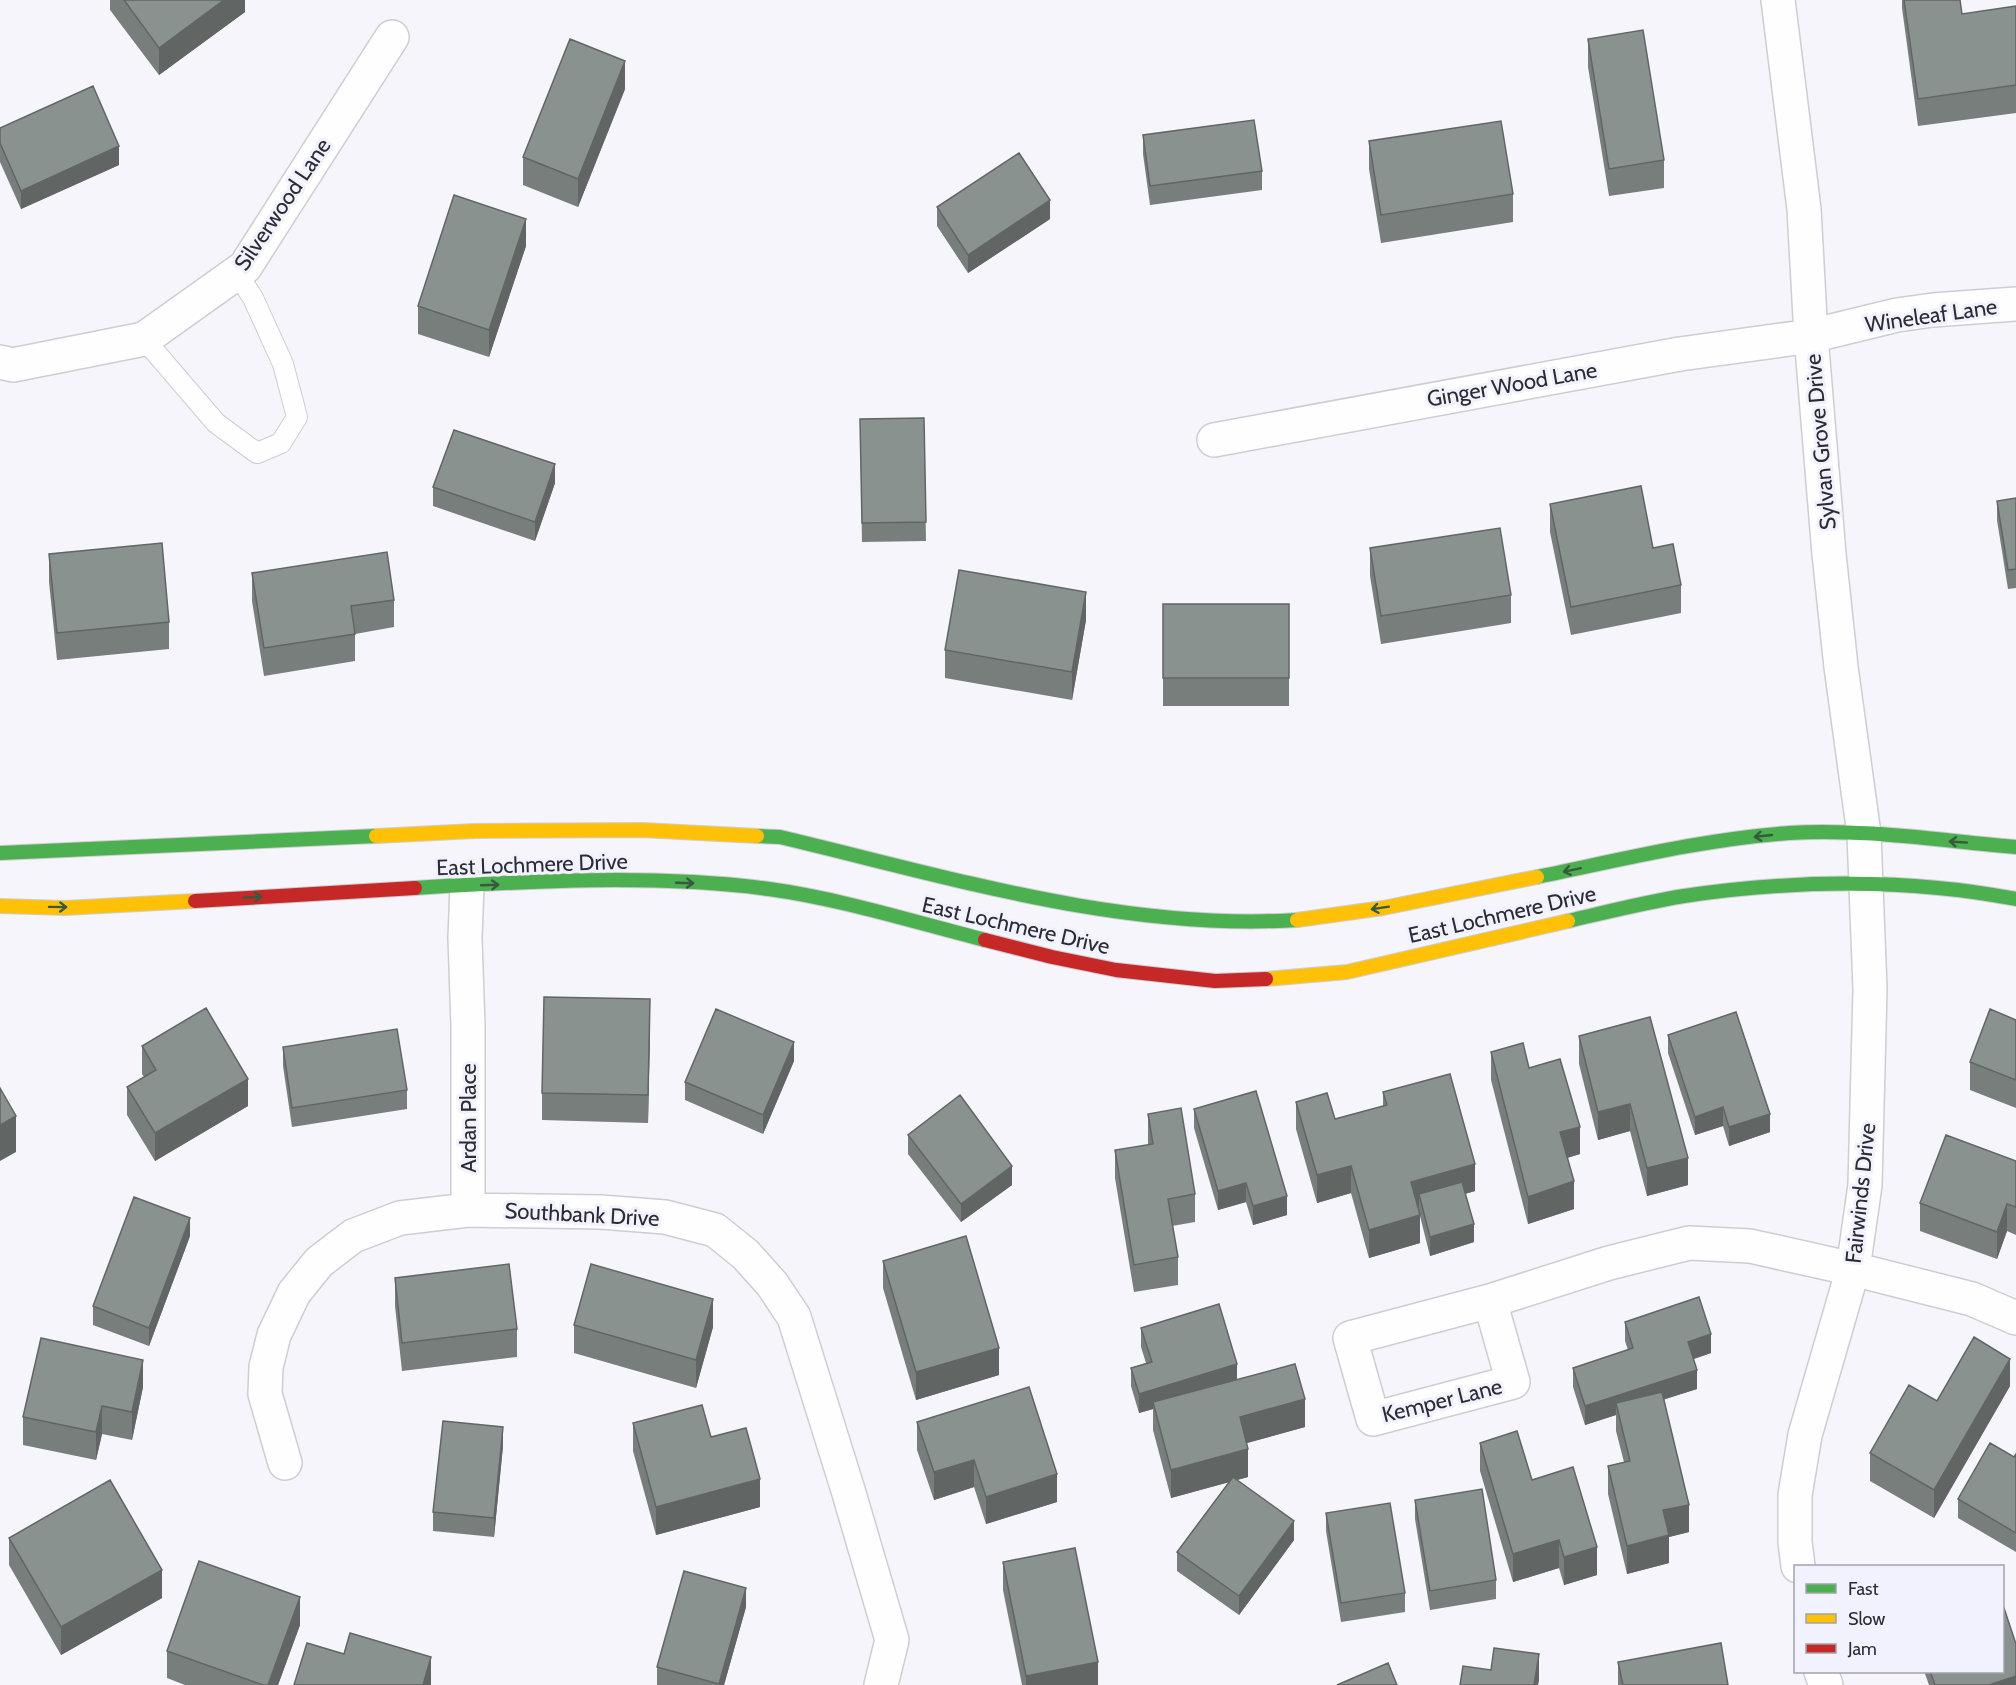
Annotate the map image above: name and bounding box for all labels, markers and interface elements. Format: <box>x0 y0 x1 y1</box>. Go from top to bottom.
street label: Silverwood Lane <box>228 133 337 276</box>
street label: Wineleaf Lane <box>1863 293 1999 338</box>
street label: Sylvan Grove Drive <box>1799 353 1842 531</box>
street label: Ginger Wood Lane <box>1425 356 1599 413</box>
one-way arrow <box>1754 831 1774 842</box>
one-way arrow <box>1948 836 1968 847</box>
street label: East Lochmere Drive <box>436 848 628 881</box>
one-way arrow <box>1562 865 1582 876</box>
one-way arrow <box>674 877 694 889</box>
one-way arrow <box>479 879 499 891</box>
street label: East Lochmere Drive <box>1406 880 1599 949</box>
street label: East Lochmere Drive <box>919 891 1112 960</box>
one-way arrow <box>243 892 263 903</box>
one-way arrow <box>48 902 68 913</box>
one-way arrow <box>1371 903 1391 914</box>
street label: Ardan Place <box>455 1063 482 1173</box>
street label: Fairwinds Drive <box>1840 1122 1881 1265</box>
street label: Southbank Drive <box>504 1197 660 1232</box>
street label: Kemper Lane <box>1379 1373 1505 1428</box>
legend <box>1794 1565 2004 1673</box>
text: Fast <box>1848 1578 1879 1600</box>
text: Slow <box>1848 1608 1885 1630</box>
text: Jam <box>1847 1638 1877 1660</box>

